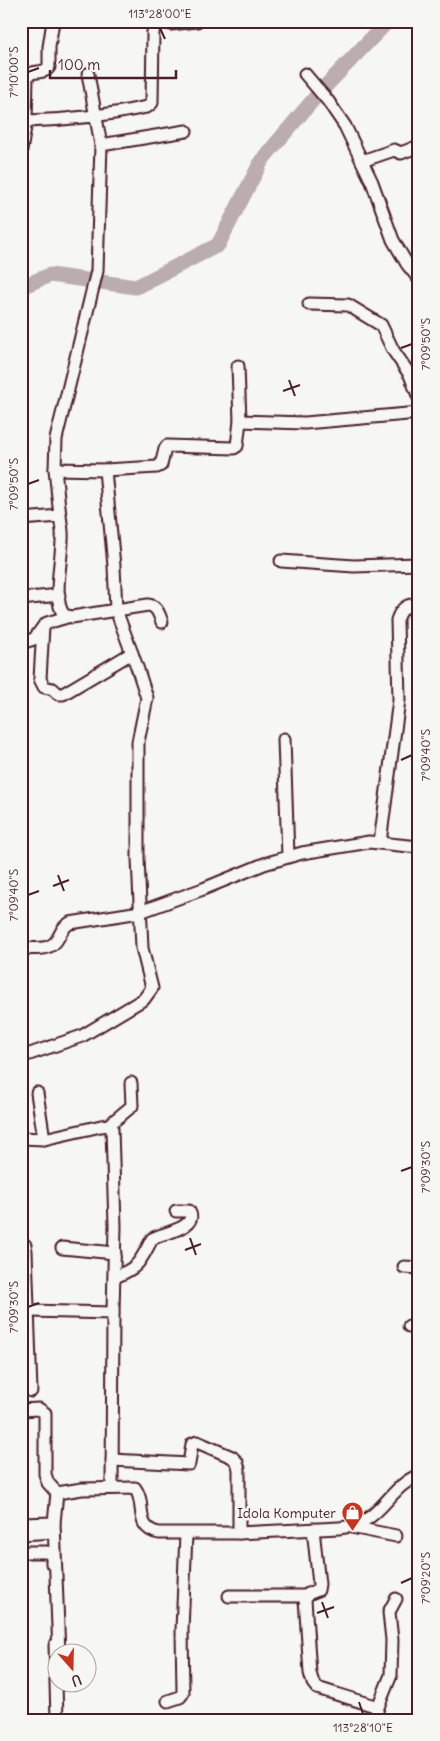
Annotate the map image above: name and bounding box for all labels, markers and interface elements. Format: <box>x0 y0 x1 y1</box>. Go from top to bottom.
text: 113°28'00"E <box>128 6 192 21</box>
text: 7°10'00"S <box>6 46 21 98</box>
scale bar <box>50 48 176 80</box>
text: 100 m <box>58 55 100 74</box>
text: 7°09'50"S <box>418 317 433 370</box>
text: 7°09'50"S <box>6 457 21 510</box>
text: 7°09'40"S <box>418 729 433 781</box>
text: 7°09'40"S <box>6 869 21 921</box>
text: 7°09'30"S <box>418 1140 433 1193</box>
text: 7°09'30"S <box>6 1280 21 1333</box>
shop icon: Idola Komputer <box>340 1501 364 1532</box>
place label: Idola Komputer <box>237 1504 336 1522</box>
text: 7°09'20"S <box>418 1552 433 1604</box>
north arrow <box>48 1644 98 1694</box>
text: U <box>69 1670 84 1690</box>
text: 113°28'10"E <box>333 1720 393 1735</box>

